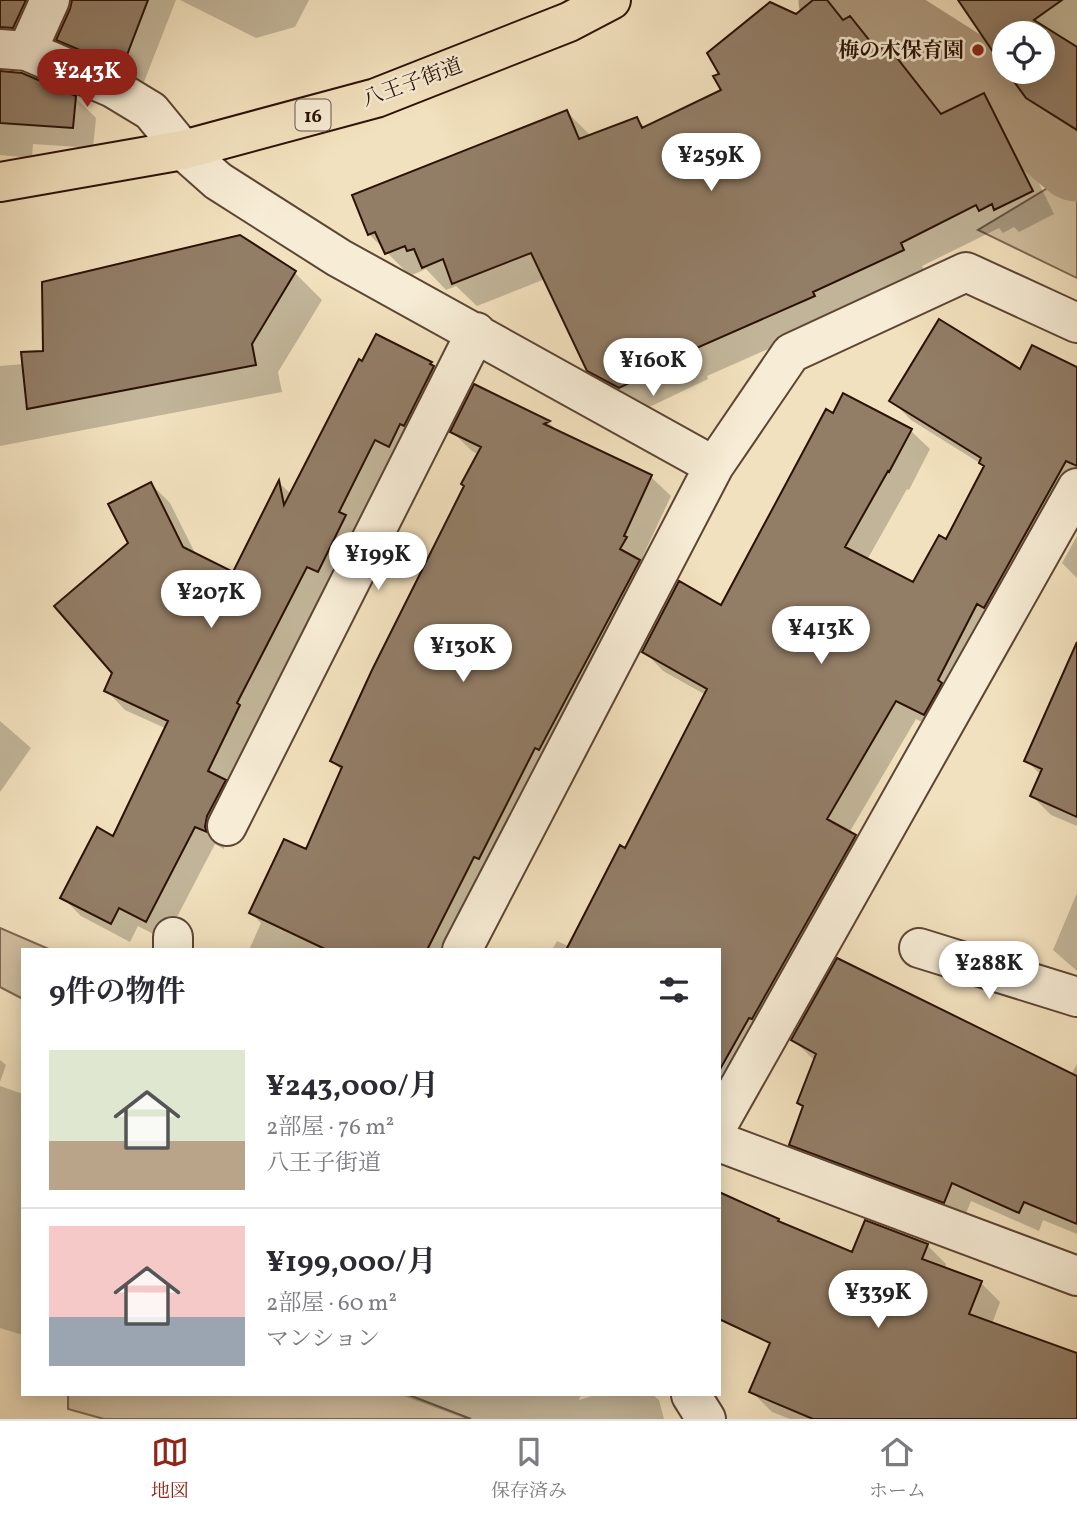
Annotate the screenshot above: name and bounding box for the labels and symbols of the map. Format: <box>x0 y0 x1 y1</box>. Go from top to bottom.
place label: 梅の木保育園 <box>838 37 964 66</box>
marker: 梅の木保育園 <box>970 42 986 58</box>
pin: ¥243K <box>38 50 136 109</box>
street label: 八王子街道 <box>358 52 467 115</box>
road number: 16 <box>296 99 330 130</box>
pin: ¥259K <box>662 134 760 193</box>
pin: ¥160K <box>604 338 702 398</box>
pin: ¥199K <box>329 532 427 592</box>
pin: ¥207K <box>162 570 260 630</box>
pin: ¥413K <box>772 606 870 666</box>
pin: ¥130K <box>414 624 512 684</box>
pin: ¥288K <box>940 942 1038 1001</box>
pin: ¥339K <box>829 1270 927 1330</box>

